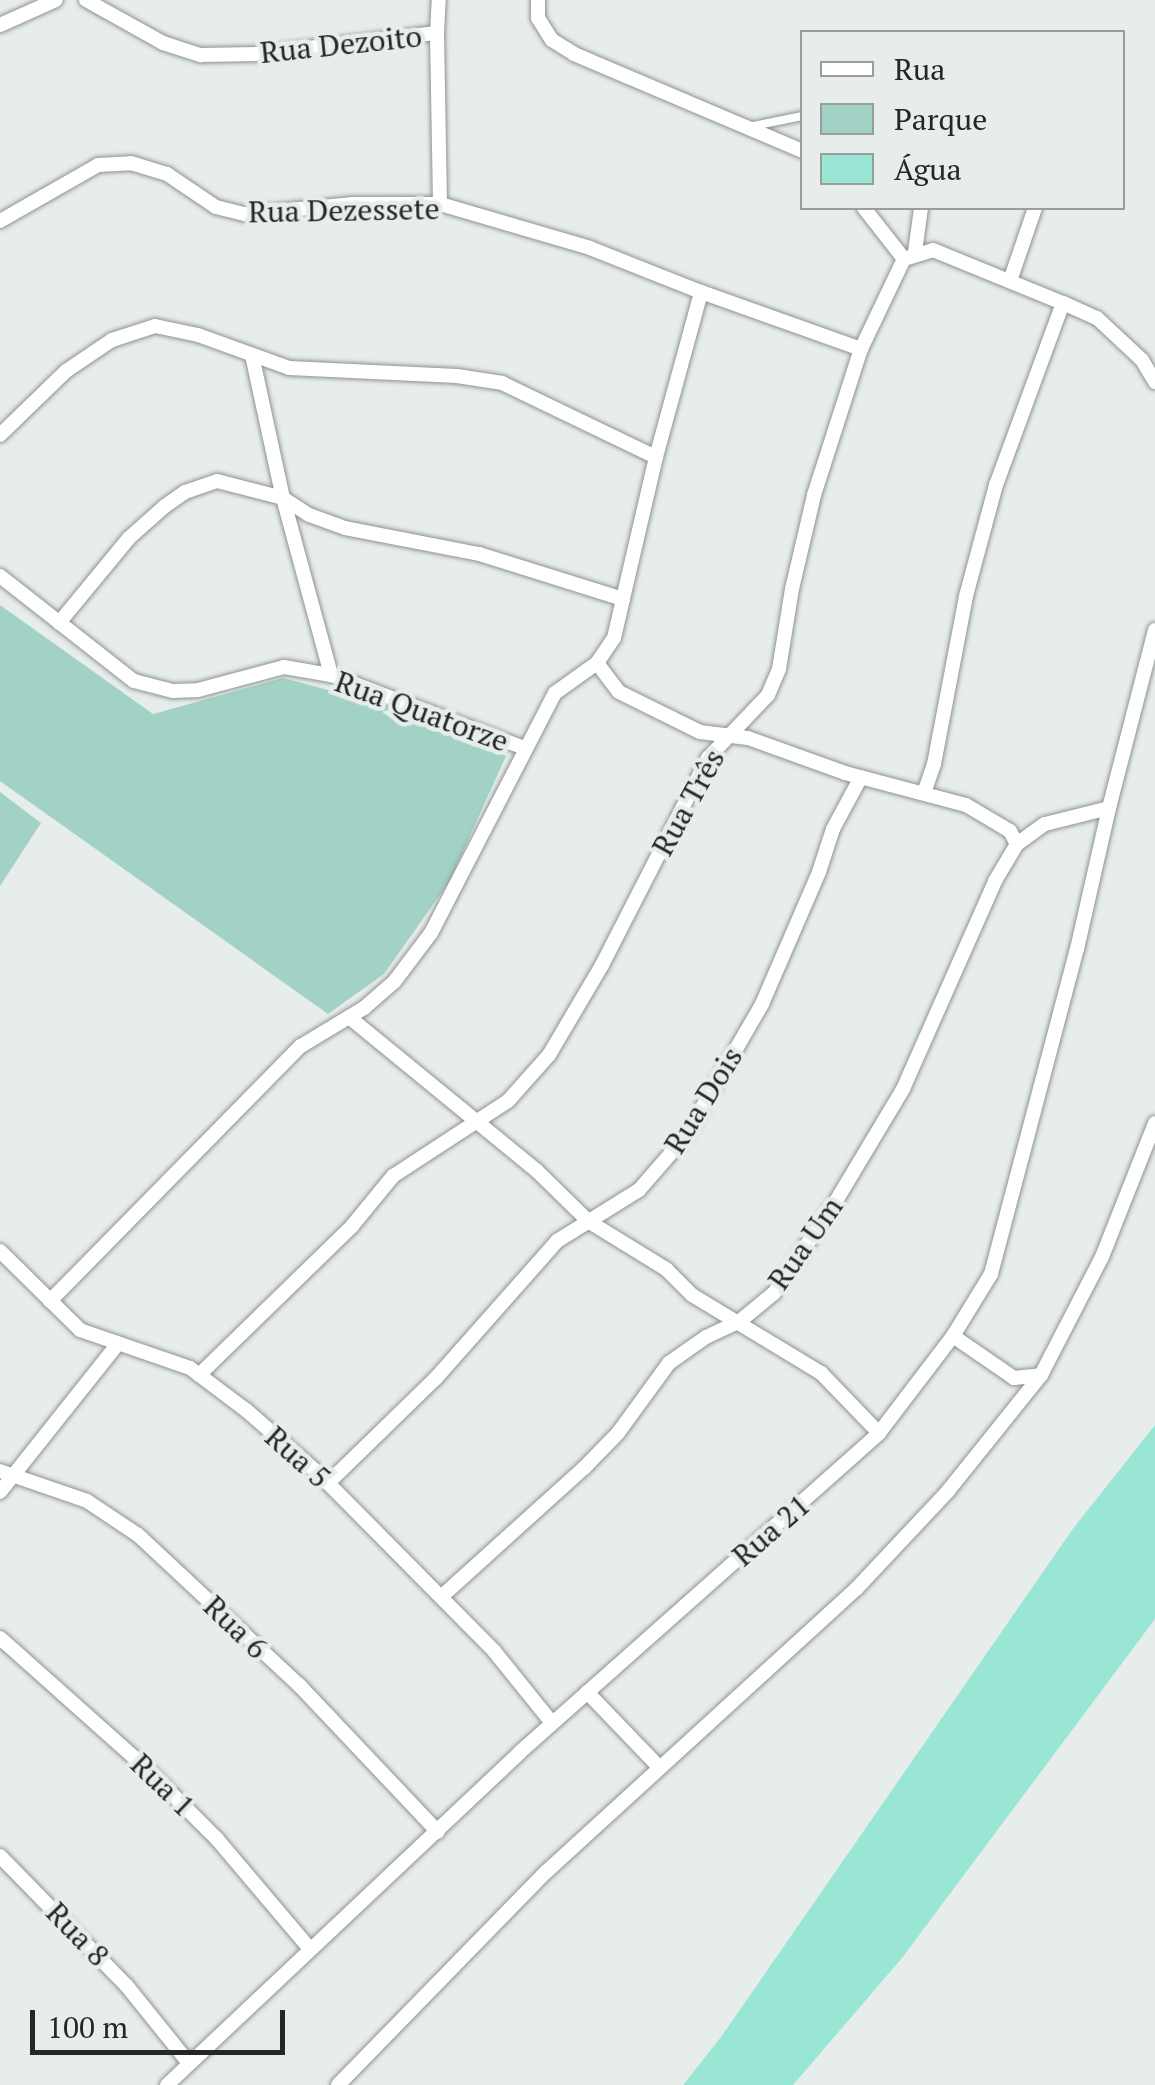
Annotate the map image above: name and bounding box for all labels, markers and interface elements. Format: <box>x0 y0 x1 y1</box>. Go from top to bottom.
street label: Rua Dezoito <box>258 18 424 70</box>
legend <box>800 30 1125 210</box>
text: Rua <box>894 49 945 89</box>
text: Parque <box>894 99 987 139</box>
text: Água <box>894 149 962 189</box>
street label: Rua Dezessete <box>248 190 440 230</box>
street label: Rua Quatorze <box>330 663 514 759</box>
street label: Rua Três <box>644 743 732 861</box>
street label: Rua Dois <box>656 1040 750 1160</box>
street label: Rua Um <box>760 1190 850 1296</box>
street label: Rua 5 <box>258 1419 338 1495</box>
street label: Rua 21 <box>725 1487 817 1573</box>
street label: Rua 6 <box>197 1588 275 1666</box>
street label: Rua 1 <box>124 1746 202 1824</box>
street label: Rua 8 <box>39 1895 117 1973</box>
scale bar <box>35 1990 290 2052</box>
text: 100 m <box>47 2007 128 2047</box>

